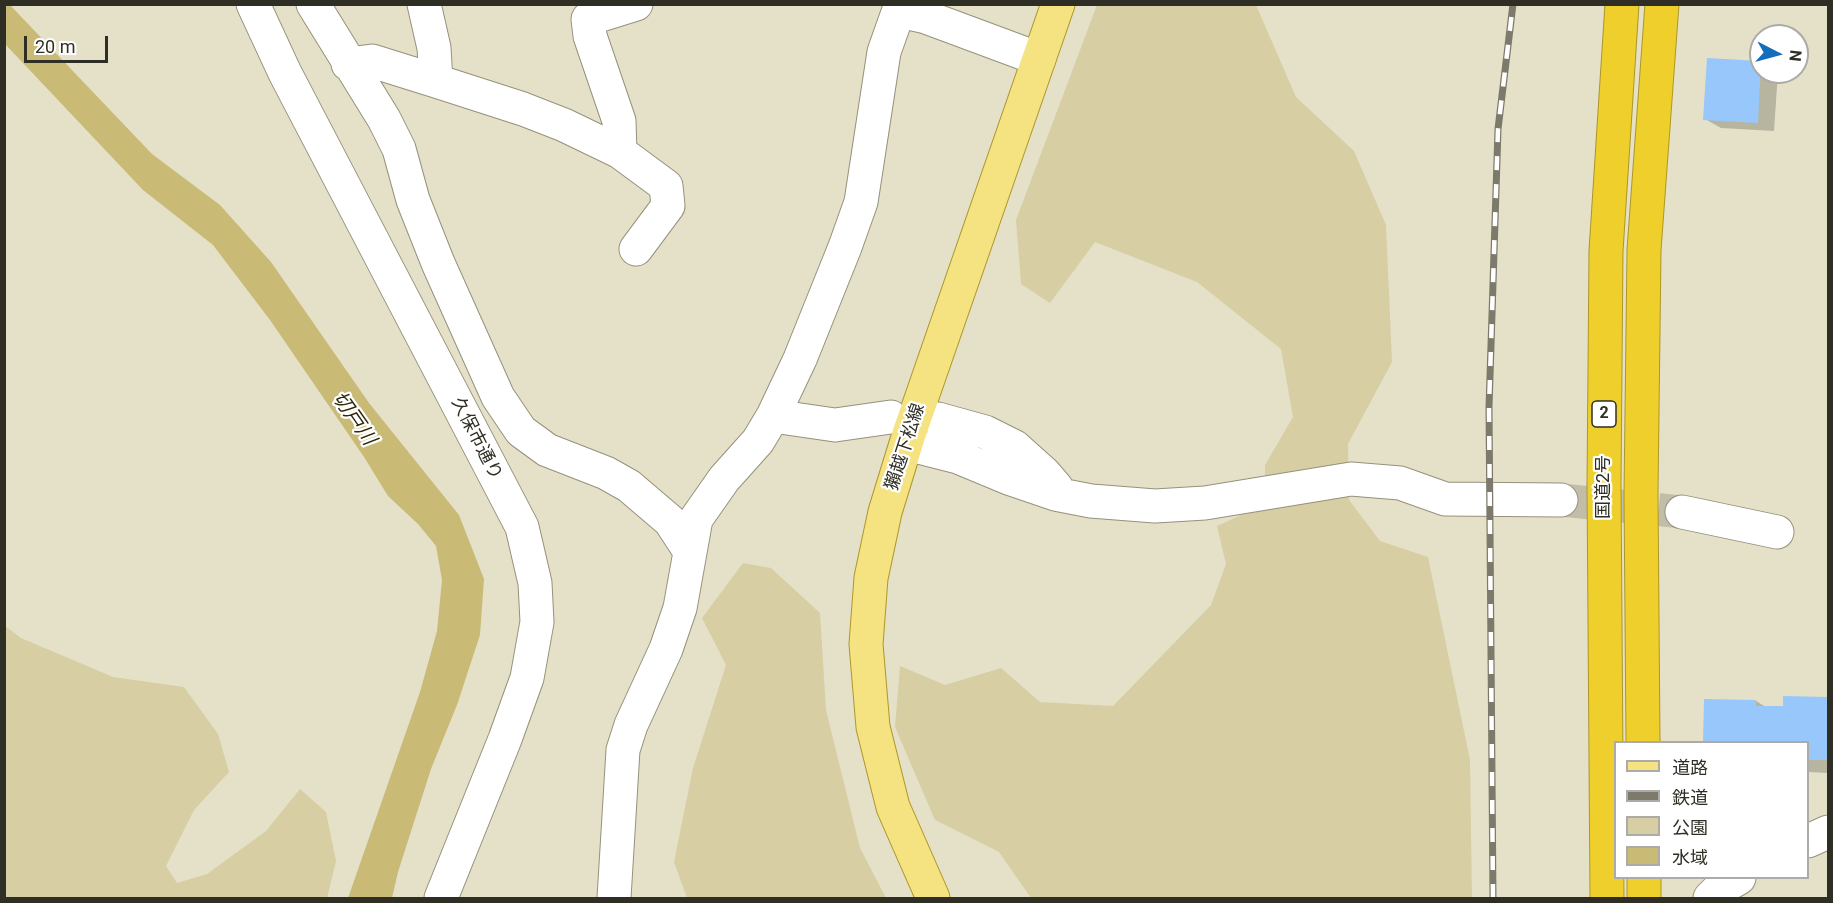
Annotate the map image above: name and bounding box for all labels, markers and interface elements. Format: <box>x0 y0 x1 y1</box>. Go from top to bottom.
scale bar <box>27 24 111 62</box>
north arrow <box>1749 24 1809 84</box>
text: 20 m <box>35 36 75 57</box>
text: N <box>1785 49 1805 62</box>
water label: 切戸川 <box>326 388 380 450</box>
street label: 久保市通り <box>446 394 506 484</box>
street label: 獺越下松線 <box>882 401 930 493</box>
road number: 2 <box>1592 401 1616 427</box>
street label: 国道2号 <box>1593 455 1615 519</box>
legend <box>1614 741 1809 879</box>
text: 道路 <box>1672 757 1708 778</box>
text: 鉄道 <box>1672 787 1708 808</box>
text: 公園 <box>1672 817 1708 838</box>
text: 水域 <box>1672 847 1708 868</box>

